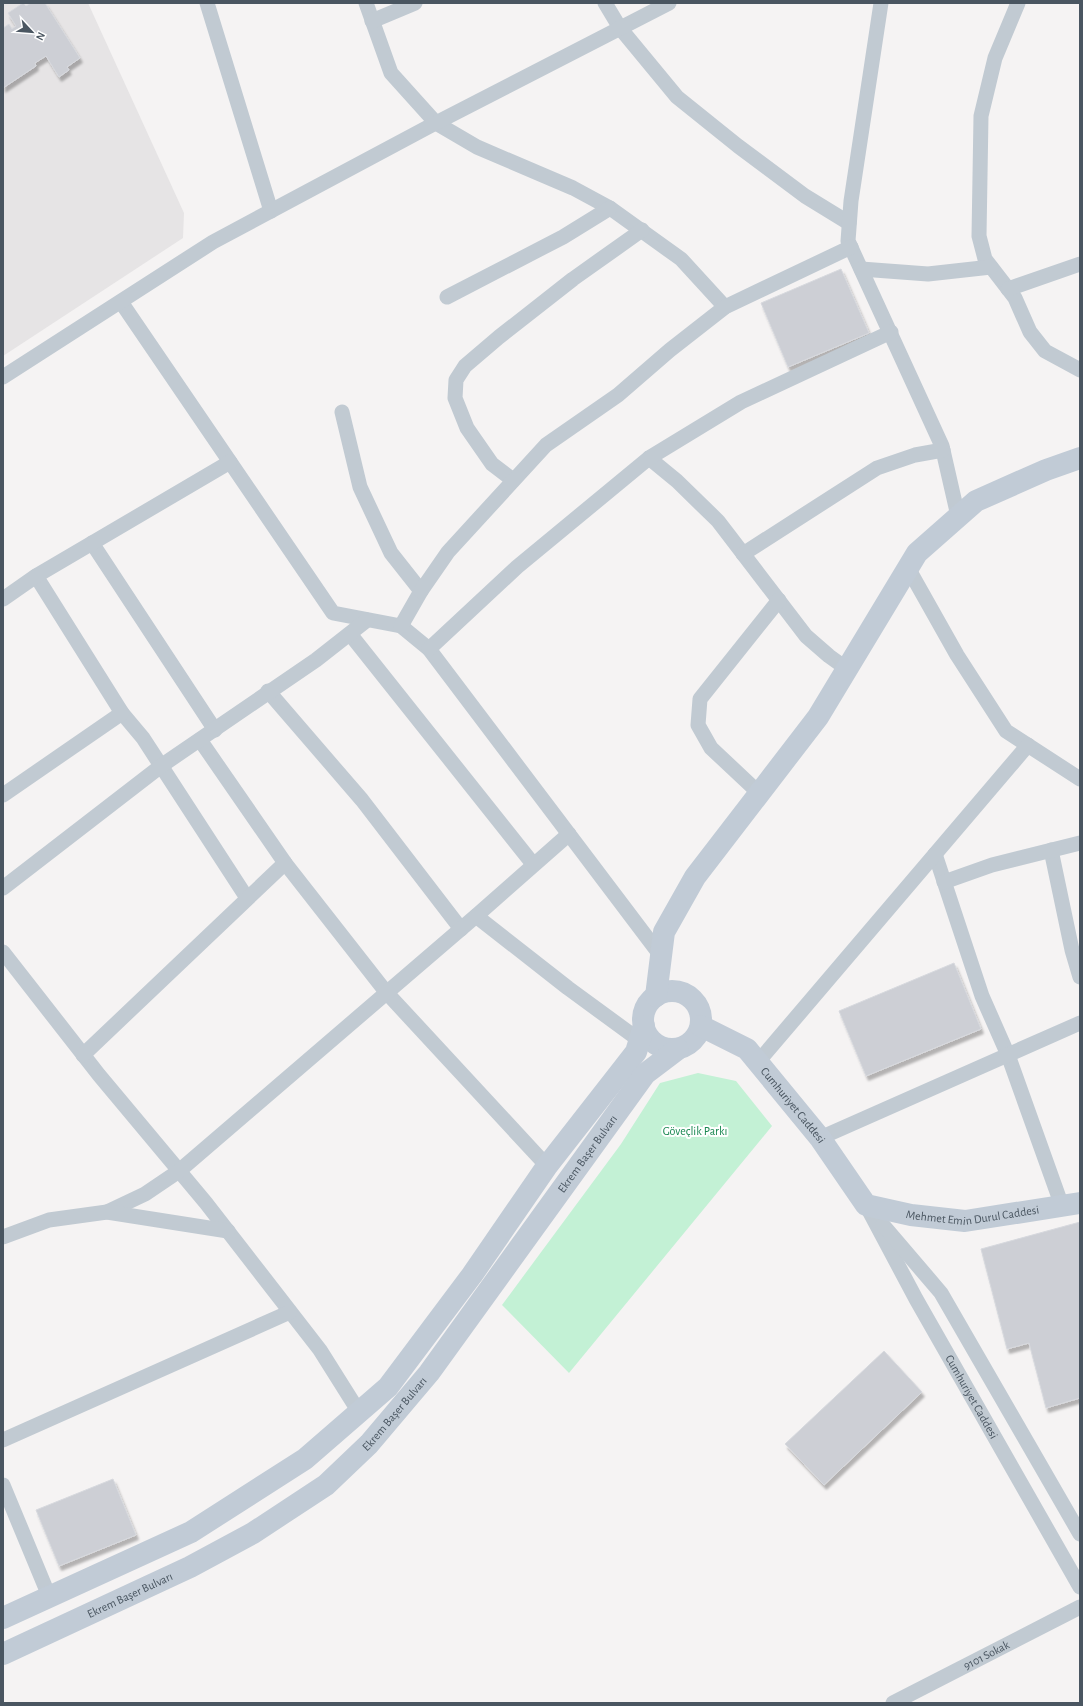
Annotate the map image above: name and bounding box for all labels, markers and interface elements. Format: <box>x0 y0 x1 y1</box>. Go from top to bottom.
north arrow <box>12 12 52 52</box>
text: N <box>34 30 47 42</box>
street label: Cumhuriyet Caddesi <box>758 1065 828 1145</box>
street label: Ekrem Başer Bulvarı <box>555 1113 619 1195</box>
park label: Göveçlik Parkı <box>663 1125 727 1137</box>
street label: Mehmet Emin Durul Caddesi <box>905 1204 1040 1227</box>
street label: Cumhuriyet Caddesi <box>943 1353 1000 1441</box>
street label: Ekrem Başer Bulvarı <box>360 1375 429 1453</box>
street label: Ekrem Başer Bulvarı <box>85 1570 175 1620</box>
street label: 9101 Sokak <box>961 1638 1012 1672</box>

